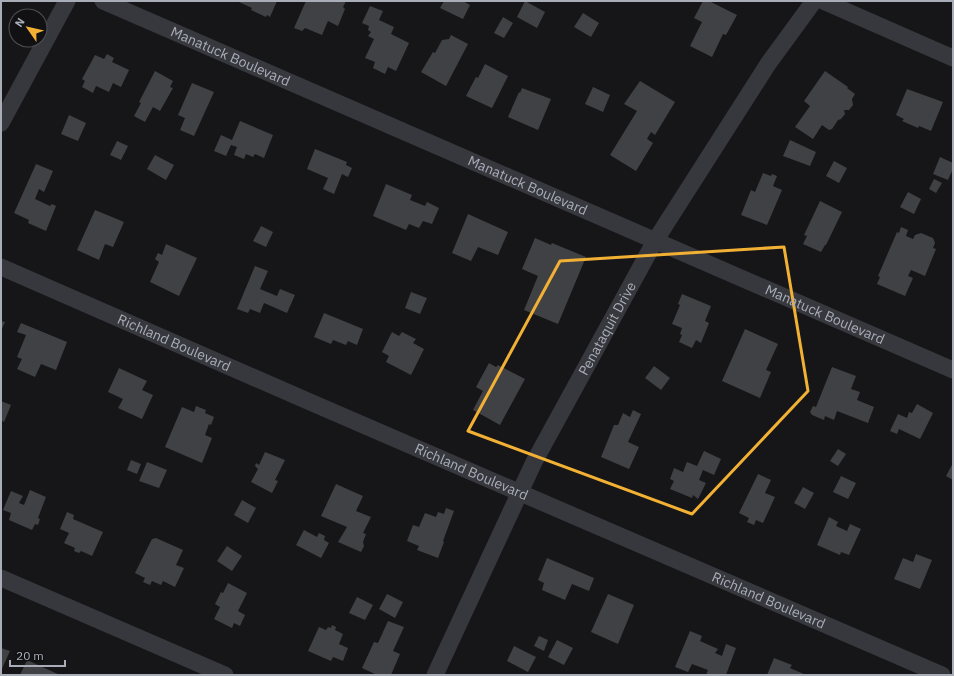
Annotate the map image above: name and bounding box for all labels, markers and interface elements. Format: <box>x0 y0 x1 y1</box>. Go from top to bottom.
north arrow <box>8 8 48 48</box>
text: N <box>12 15 28 30</box>
street label: Manatuck Boulevard <box>168 22 293 90</box>
street label: Manatuck Boulevard <box>465 151 590 219</box>
street label: Penataquit Drive <box>574 278 640 379</box>
street label: Manatuck Boulevard <box>762 281 888 348</box>
street label: Richland Boulevard <box>115 310 234 375</box>
street label: Richland Boulevard <box>412 439 531 504</box>
street label: Richland Boulevard <box>709 568 828 633</box>
scale bar <box>10 642 65 668</box>
text: 20 m <box>16 648 44 663</box>

